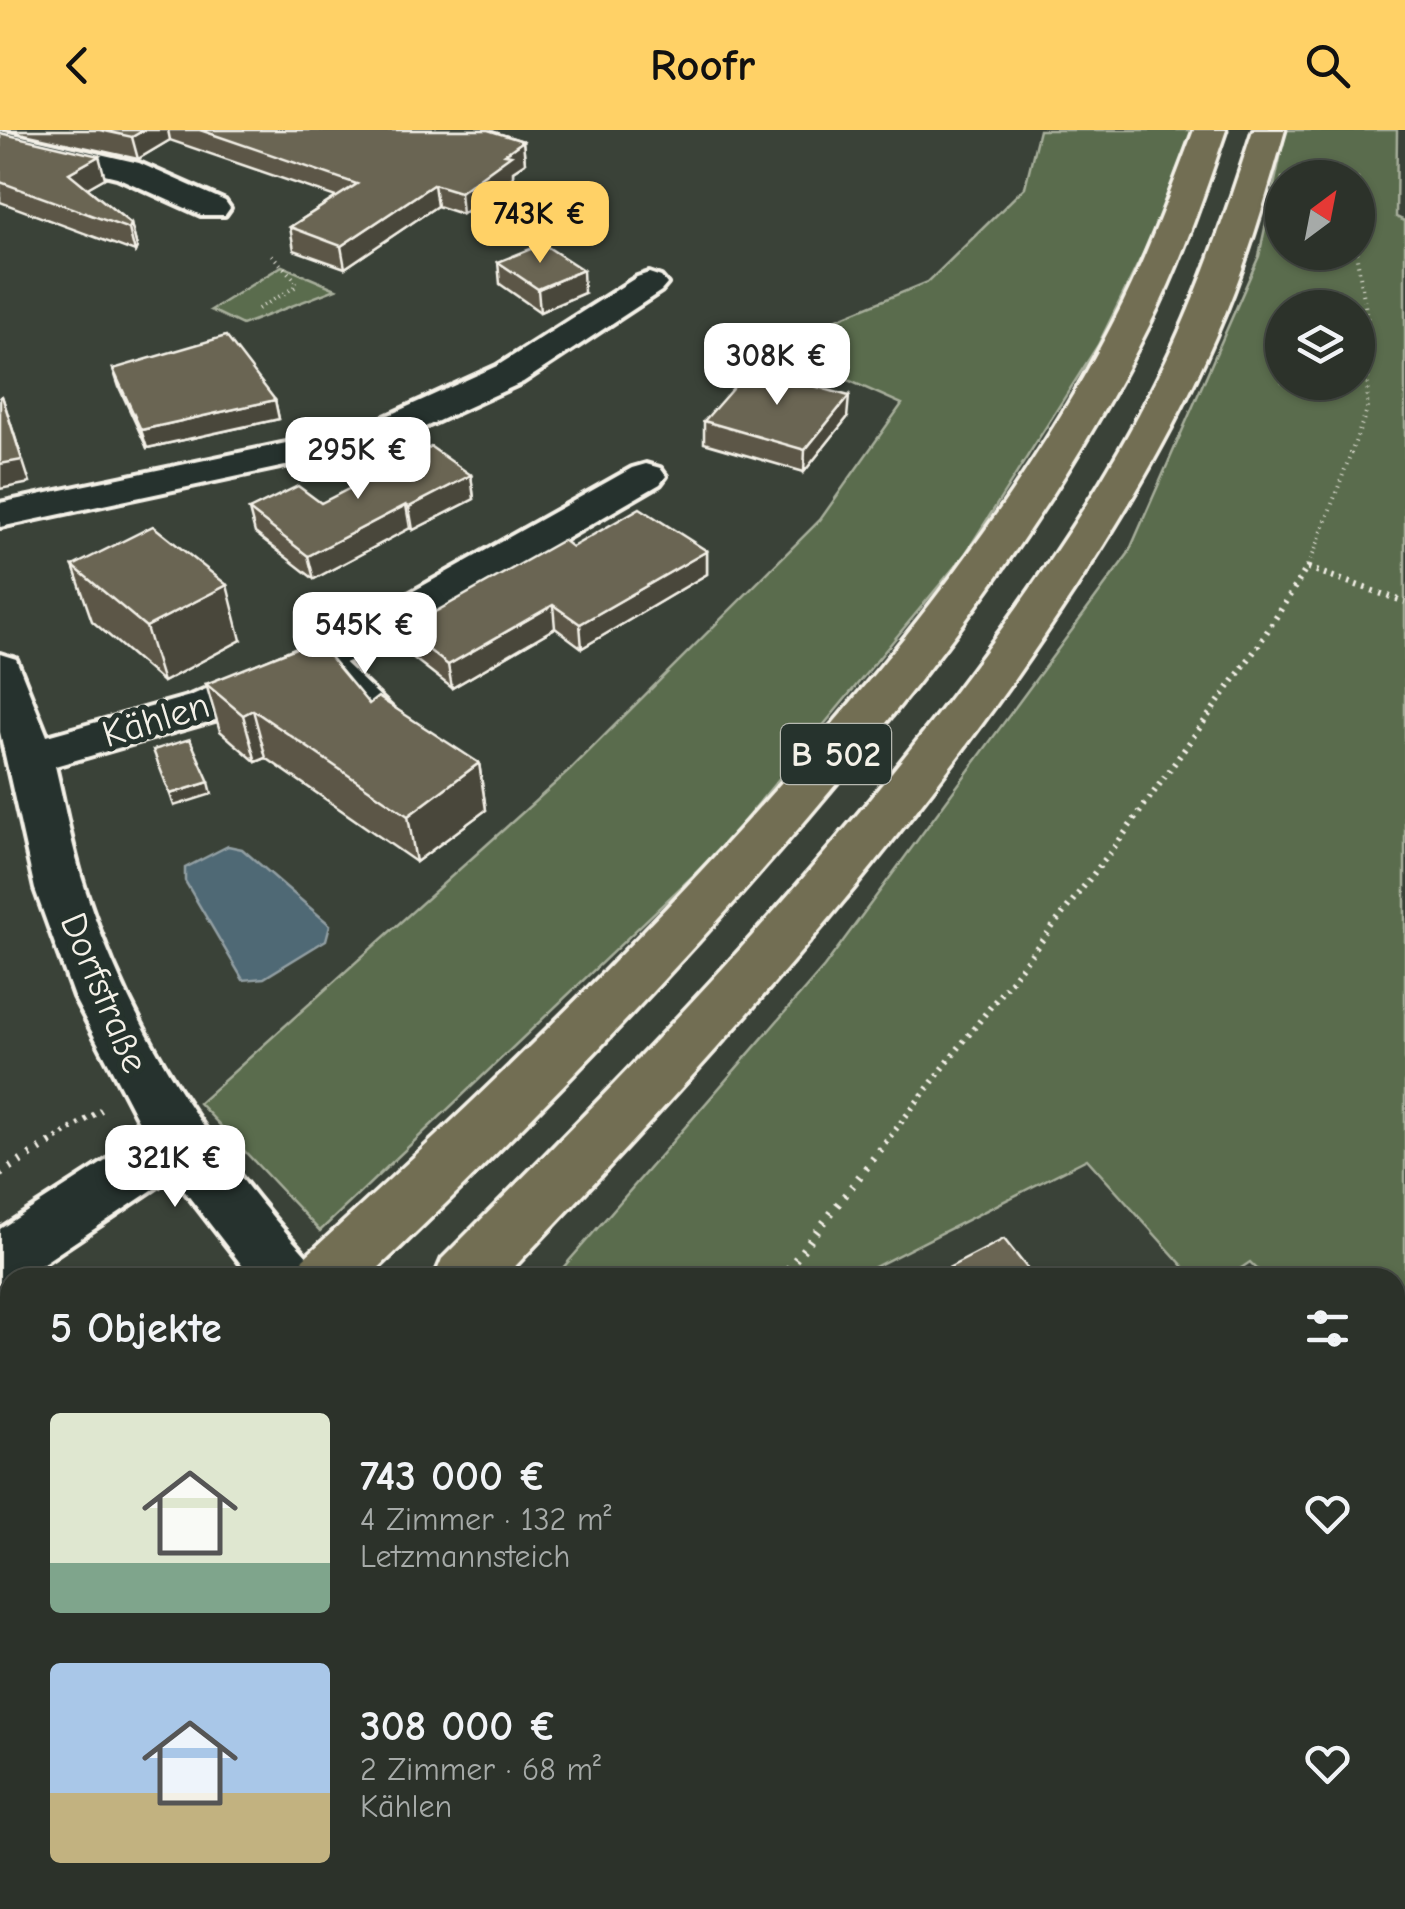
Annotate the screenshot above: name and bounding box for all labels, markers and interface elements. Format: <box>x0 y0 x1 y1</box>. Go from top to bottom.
icon: back <box>50 38 105 93</box>
icon: search <box>1300 38 1355 93</box>
text: Roofr <box>650 39 755 91</box>
north arrow <box>1265 160 1375 270</box>
map controls <box>1265 160 1375 400</box>
pin: 743K € <box>459 181 621 266</box>
text: 743K € <box>493 195 587 232</box>
button: layers <box>1265 290 1375 400</box>
pin: 308K € <box>696 323 858 408</box>
text: 308K € <box>726 337 828 374</box>
pin: 295K € <box>277 417 439 502</box>
text: 295K € <box>307 431 409 468</box>
pin: 545K € <box>284 592 446 677</box>
text: 545K € <box>315 606 415 643</box>
street label: Kählen <box>97 683 215 757</box>
road number: B 502 <box>781 724 891 784</box>
street label: Dorfstraße <box>51 906 157 1080</box>
pin: 321K € <box>94 1125 256 1210</box>
text: 321K € <box>127 1139 223 1176</box>
icon: filters <box>1300 1301 1355 1356</box>
text: 5 Objekte <box>50 1304 222 1353</box>
text: 743 000 € <box>360 1452 547 1501</box>
icon: home <box>130 1453 250 1573</box>
icon: heart <box>1300 1486 1355 1541</box>
text: 4 Zimmer · 132 m² <box>360 1501 611 1538</box>
text: Letzmannsteich <box>360 1538 570 1575</box>
text: 308 000 € <box>360 1702 557 1751</box>
icon: home <box>130 1703 250 1823</box>
icon: heart <box>1300 1736 1355 1791</box>
text: 2 Zimmer · 68 m² <box>360 1751 601 1788</box>
text: Kählen <box>360 1788 452 1825</box>

